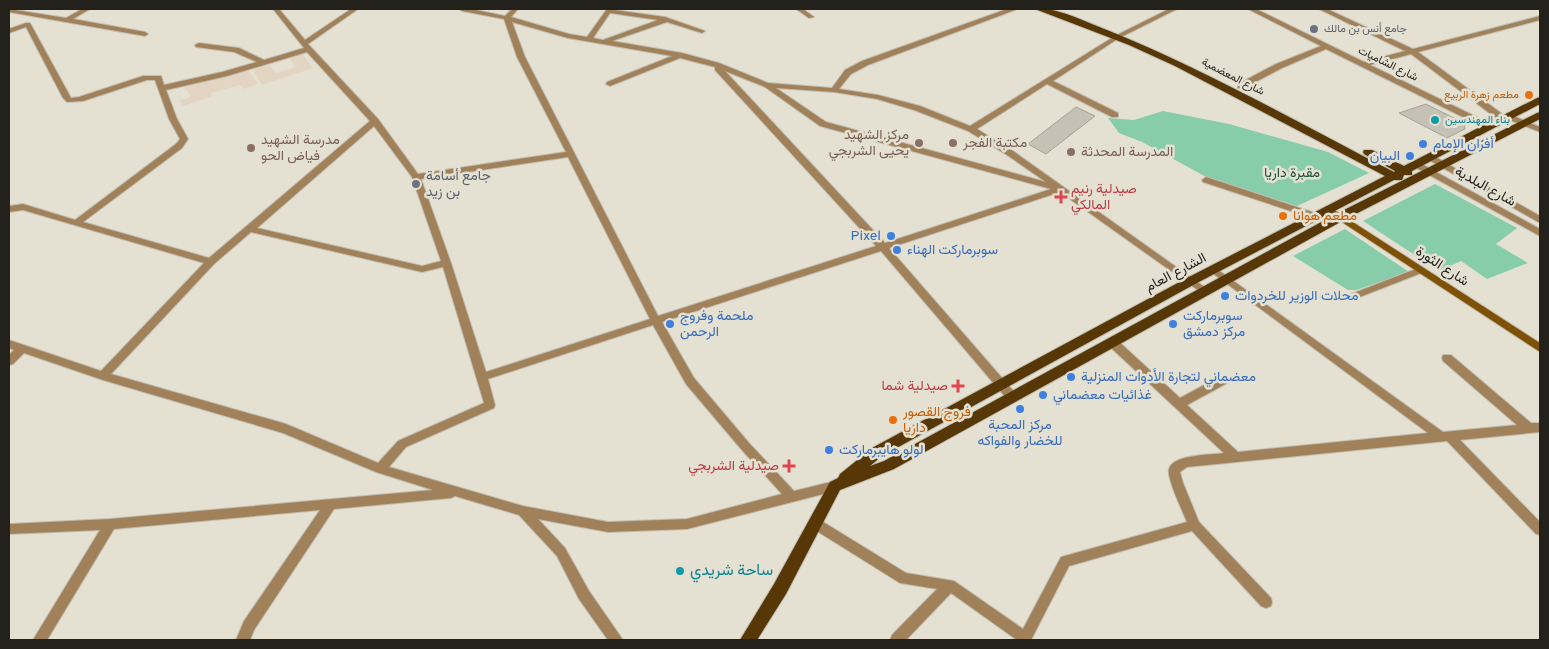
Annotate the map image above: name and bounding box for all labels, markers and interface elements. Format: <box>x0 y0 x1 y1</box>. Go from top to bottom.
place label: جامع أنس بن مالك <box>1324 22 1407 36</box>
marker: جامع أنس بن مالك <box>1308 23 1320 35</box>
street label: شارع الشاميات <box>1356 43 1421 85</box>
street label: شارع المعضمية <box>1199 55 1267 99</box>
place label: مطعم زهرة الربيع <box>1444 88 1519 102</box>
marker: مطعم زهرة الربيع <box>1523 89 1535 101</box>
place label: بناء المهندسين <box>1445 113 1510 127</box>
marker: بناء المهندسين <box>1429 114 1441 126</box>
place label: مركز الشهيد يحيى الشربجي <box>829 127 909 162</box>
place label: مدرسة الشهيد فياض الحو <box>261 132 340 165</box>
place label: مكتبة الفجر <box>962 135 1027 152</box>
place label: أفران الإمام <box>1433 136 1494 153</box>
marker: مركز الشهيد يحيى الشربجي <box>913 137 925 149</box>
marker: مكتبة الفجر <box>947 137 959 149</box>
marker: أفران الإمام <box>1417 138 1429 150</box>
marker: مدرسة الشهيد فياض الحو <box>245 142 257 154</box>
place label: المدرسة المحدثة <box>1081 144 1173 161</box>
marker: المدرسة المحدثة <box>1065 146 1077 158</box>
place label: البيان <box>1370 148 1400 165</box>
marker: البيان <box>1404 150 1416 162</box>
street label: شارع البلدية <box>1451 163 1518 212</box>
park label: مقبرة داريا <box>1264 165 1320 182</box>
place label: جامع أسامة بن زيد <box>426 168 491 201</box>
marker: جامع أسامة بن زيد <box>410 178 422 190</box>
place label: صيدلية رنيم المالكي <box>1071 181 1137 216</box>
marker: صيدلية رنيم المالكي <box>1055 191 1067 203</box>
place label: مطعم هوانا <box>1293 208 1357 225</box>
marker: مطعم هوانا <box>1277 210 1289 222</box>
place label: Pixel <box>851 228 881 245</box>
marker: Pixel <box>885 230 897 242</box>
place label: سوبرماركت الهناء <box>907 242 998 259</box>
street label: شارع الثورة <box>1412 243 1472 291</box>
marker: سوبرماركت الهناء <box>891 244 903 256</box>
street label: الشارع العام <box>1143 250 1210 297</box>
place label: محلات الوزير للخردوات <box>1235 288 1359 305</box>
marker: محلات الوزير للخردوات <box>1219 290 1231 302</box>
place label: ملحمة وفروج الرحمن <box>680 308 753 341</box>
place label: سوبرماركت مركز دمشق <box>1183 308 1245 341</box>
marker: ملحمة وفروج الرحمن <box>664 318 676 330</box>
marker: سوبرماركت مركز دمشق <box>1167 318 1179 330</box>
place label: معضماني لتجارة الأدوات المنزلية <box>1081 368 1256 388</box>
marker: معضماني لتجارة الأدوات المنزلية <box>1065 371 1077 383</box>
place label: صيدلية شما <box>881 378 948 395</box>
marker: صيدلية شما <box>952 380 964 392</box>
place label: غذائيات معضماني <box>1053 387 1152 406</box>
marker: غذائيات معضماني <box>1037 389 1049 401</box>
marker: مركز المحبة للخضار والفواكه <box>1014 403 1026 415</box>
place label: فروج القصور داريا <box>902 404 971 437</box>
marker: فروج القصور داريا <box>887 414 899 426</box>
place label: مركز المحبة للخضار والفواكه <box>977 417 1063 450</box>
place label: لولو هايبرماركت <box>839 442 924 459</box>
marker: لولو هايبرماركت <box>823 444 835 456</box>
place label: صيدلية الشربجي <box>688 458 779 477</box>
marker: صيدلية الشربجي <box>783 460 795 472</box>
place label: ساحة شريدي <box>690 561 773 583</box>
marker: ساحة شريدي <box>674 565 686 577</box>

